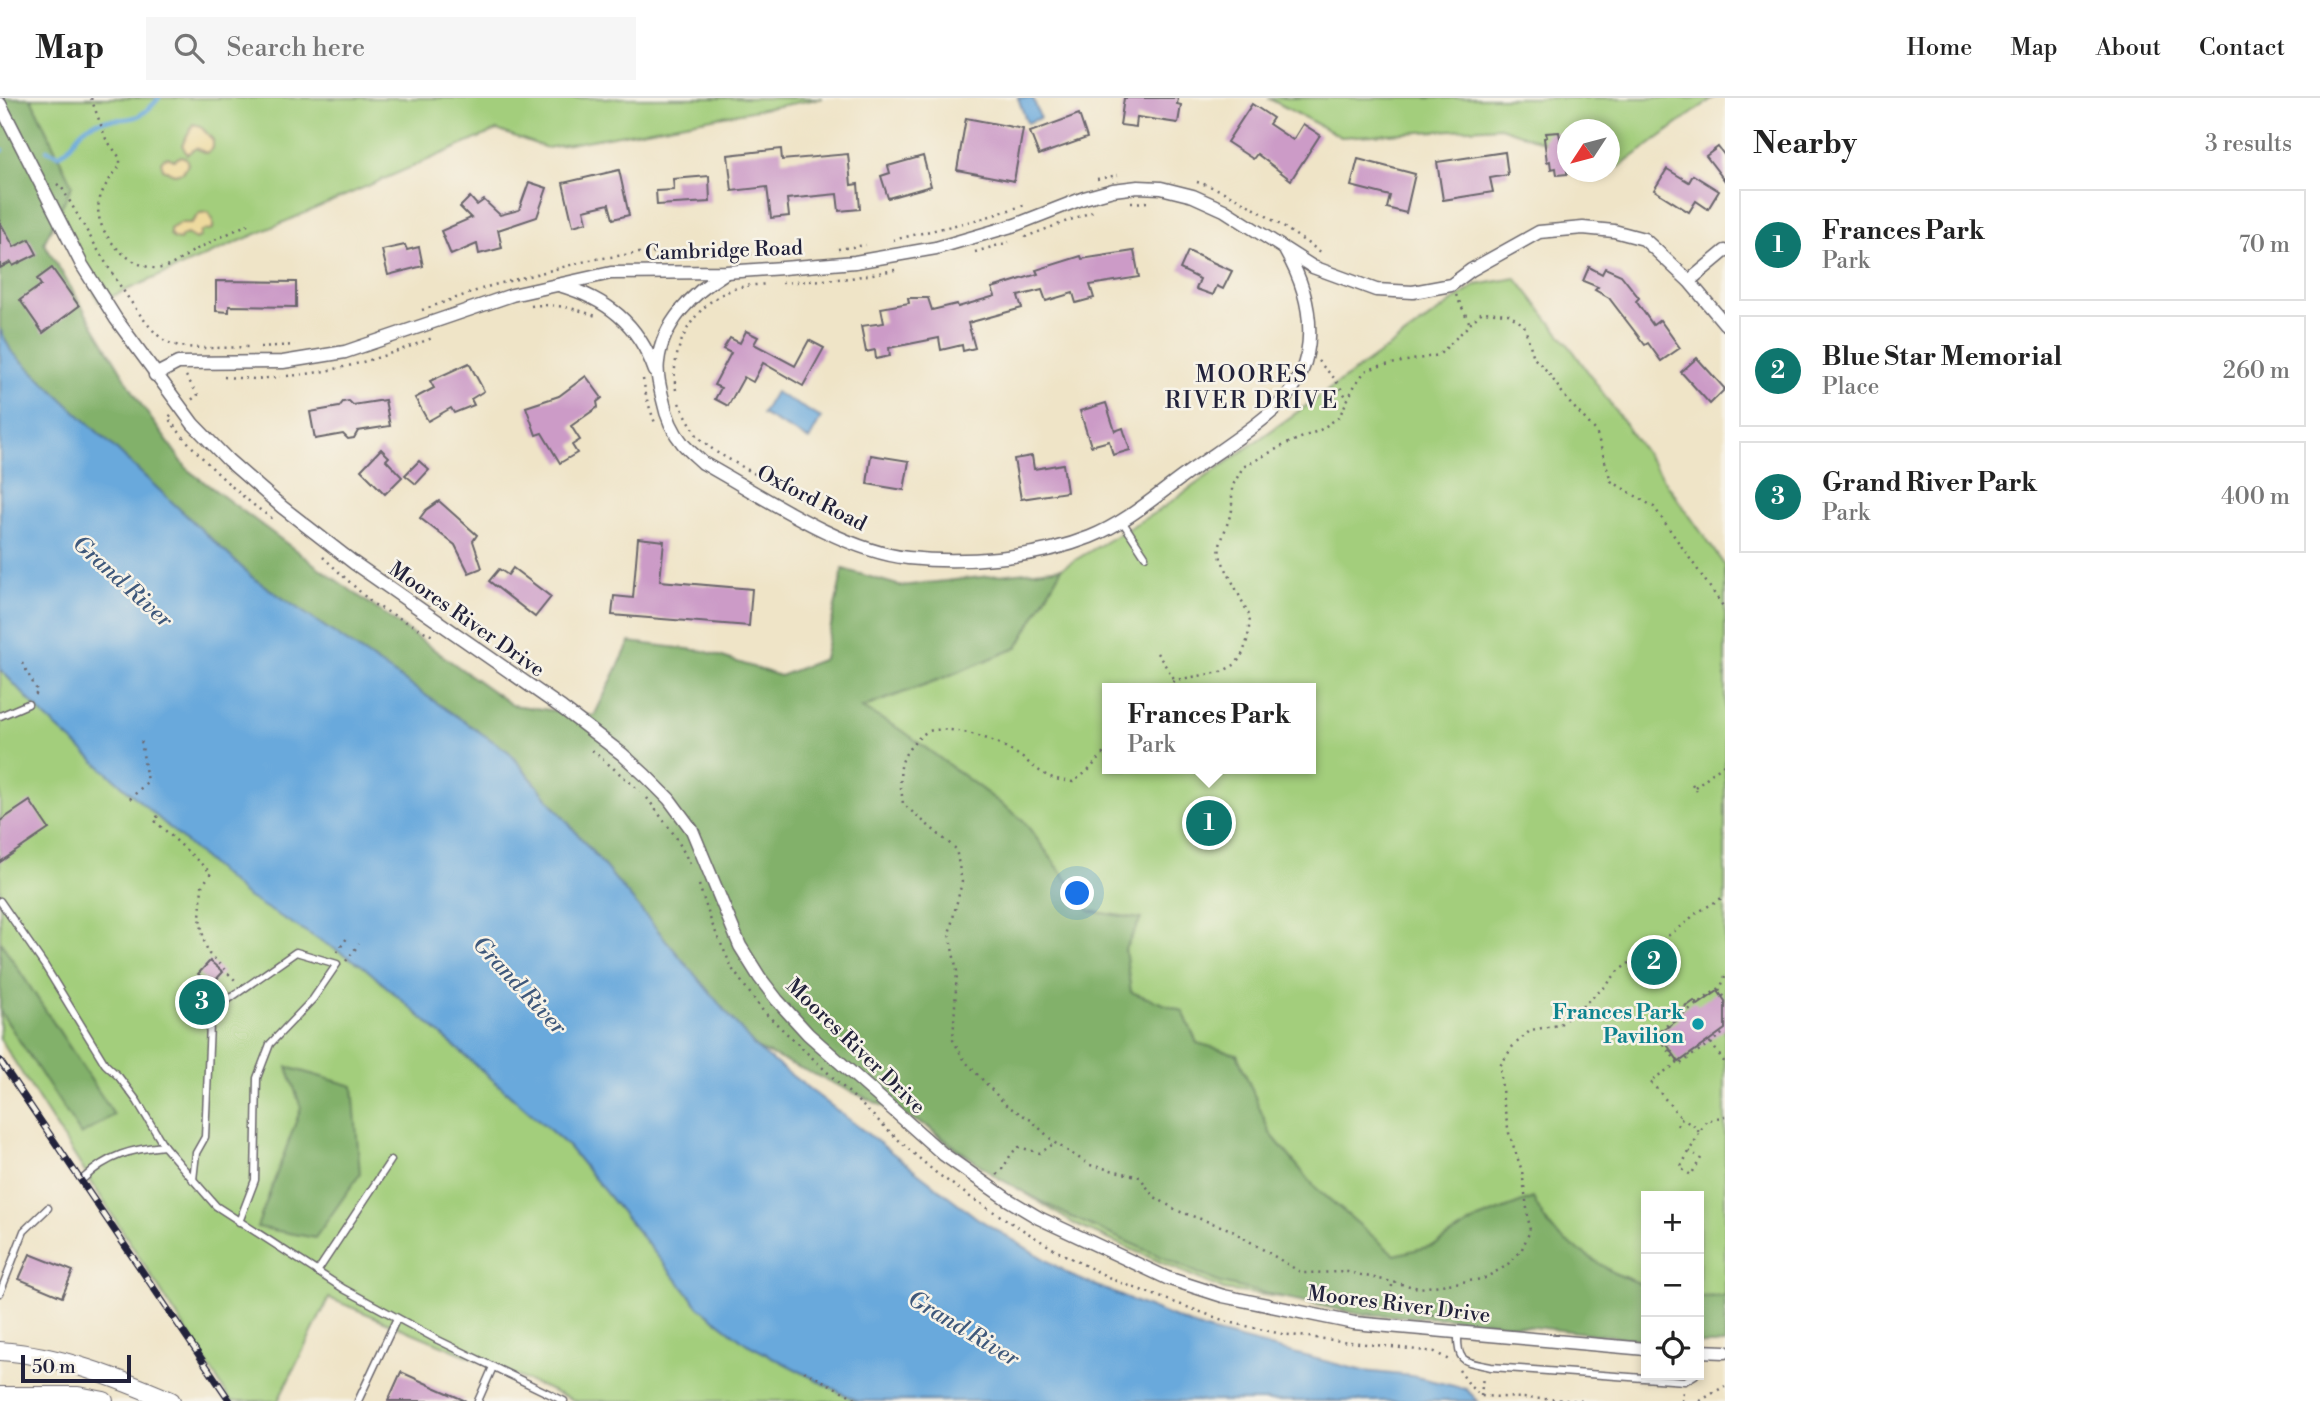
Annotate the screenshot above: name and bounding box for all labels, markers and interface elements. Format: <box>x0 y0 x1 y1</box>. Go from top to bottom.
search box <box>146 17 636 80</box>
text: Map <box>35 28 104 69</box>
icon: search <box>170 29 208 67</box>
text: Search here <box>226 32 365 64</box>
text: Home <box>1907 33 1972 63</box>
text: Map <box>2010 33 2058 63</box>
text: About <box>2096 33 2161 63</box>
text: Contact <box>2199 33 2285 63</box>
north arrow <box>1557 119 1620 182</box>
text: Nearby <box>1753 125 1857 163</box>
text: 3 results <box>2205 130 2292 158</box>
text: Frances Park <box>1822 215 1985 247</box>
text: 1 <box>1772 231 1784 259</box>
text: 70 m <box>2239 231 2290 259</box>
street label: Cambridge Road <box>645 235 804 267</box>
text: Park <box>1822 247 1870 275</box>
text: Blue Star Memorial <box>1822 341 2062 373</box>
text: 2 <box>1771 357 1785 385</box>
text: 260 m <box>2223 357 2290 385</box>
district label: MOORES RIVER DRIVE <box>1165 361 1339 415</box>
text: Place <box>1822 373 1879 401</box>
street label: Oxford Road <box>752 460 871 538</box>
text: Grand River Park <box>1822 467 2037 499</box>
text: 3 <box>1771 483 1785 511</box>
text: 400 m <box>2221 483 2290 511</box>
text: Park <box>1822 499 1870 527</box>
water label: Grand River <box>67 530 179 635</box>
street label: Moores River Drive <box>384 556 549 683</box>
popup <box>1102 683 1316 774</box>
text: Frances Park <box>1128 699 1290 731</box>
text: Park <box>1128 731 1175 759</box>
pin: 1 <box>1186 797 1232 849</box>
your location <box>1060 876 1094 910</box>
water label: Grand River <box>466 930 573 1042</box>
pin: 2 <box>1631 936 1677 988</box>
street label: Moores River Drive <box>780 973 931 1120</box>
pin: 3 <box>179 976 225 1028</box>
place label: Frances Park Pavilion <box>1552 1000 1685 1050</box>
marker: Frances Park Pavilion <box>1690 1016 1706 1032</box>
map controls <box>1641 1191 1704 1380</box>
button: + <box>1641 1191 1704 1254</box>
button: − <box>1641 1254 1704 1317</box>
street label: Moores River Drive <box>1306 1281 1492 1329</box>
water label: Grand River <box>903 1285 1025 1374</box>
button: locate <box>1641 1317 1704 1380</box>
scale bar <box>21 1352 131 1384</box>
text: 50 m <box>32 1355 76 1379</box>

